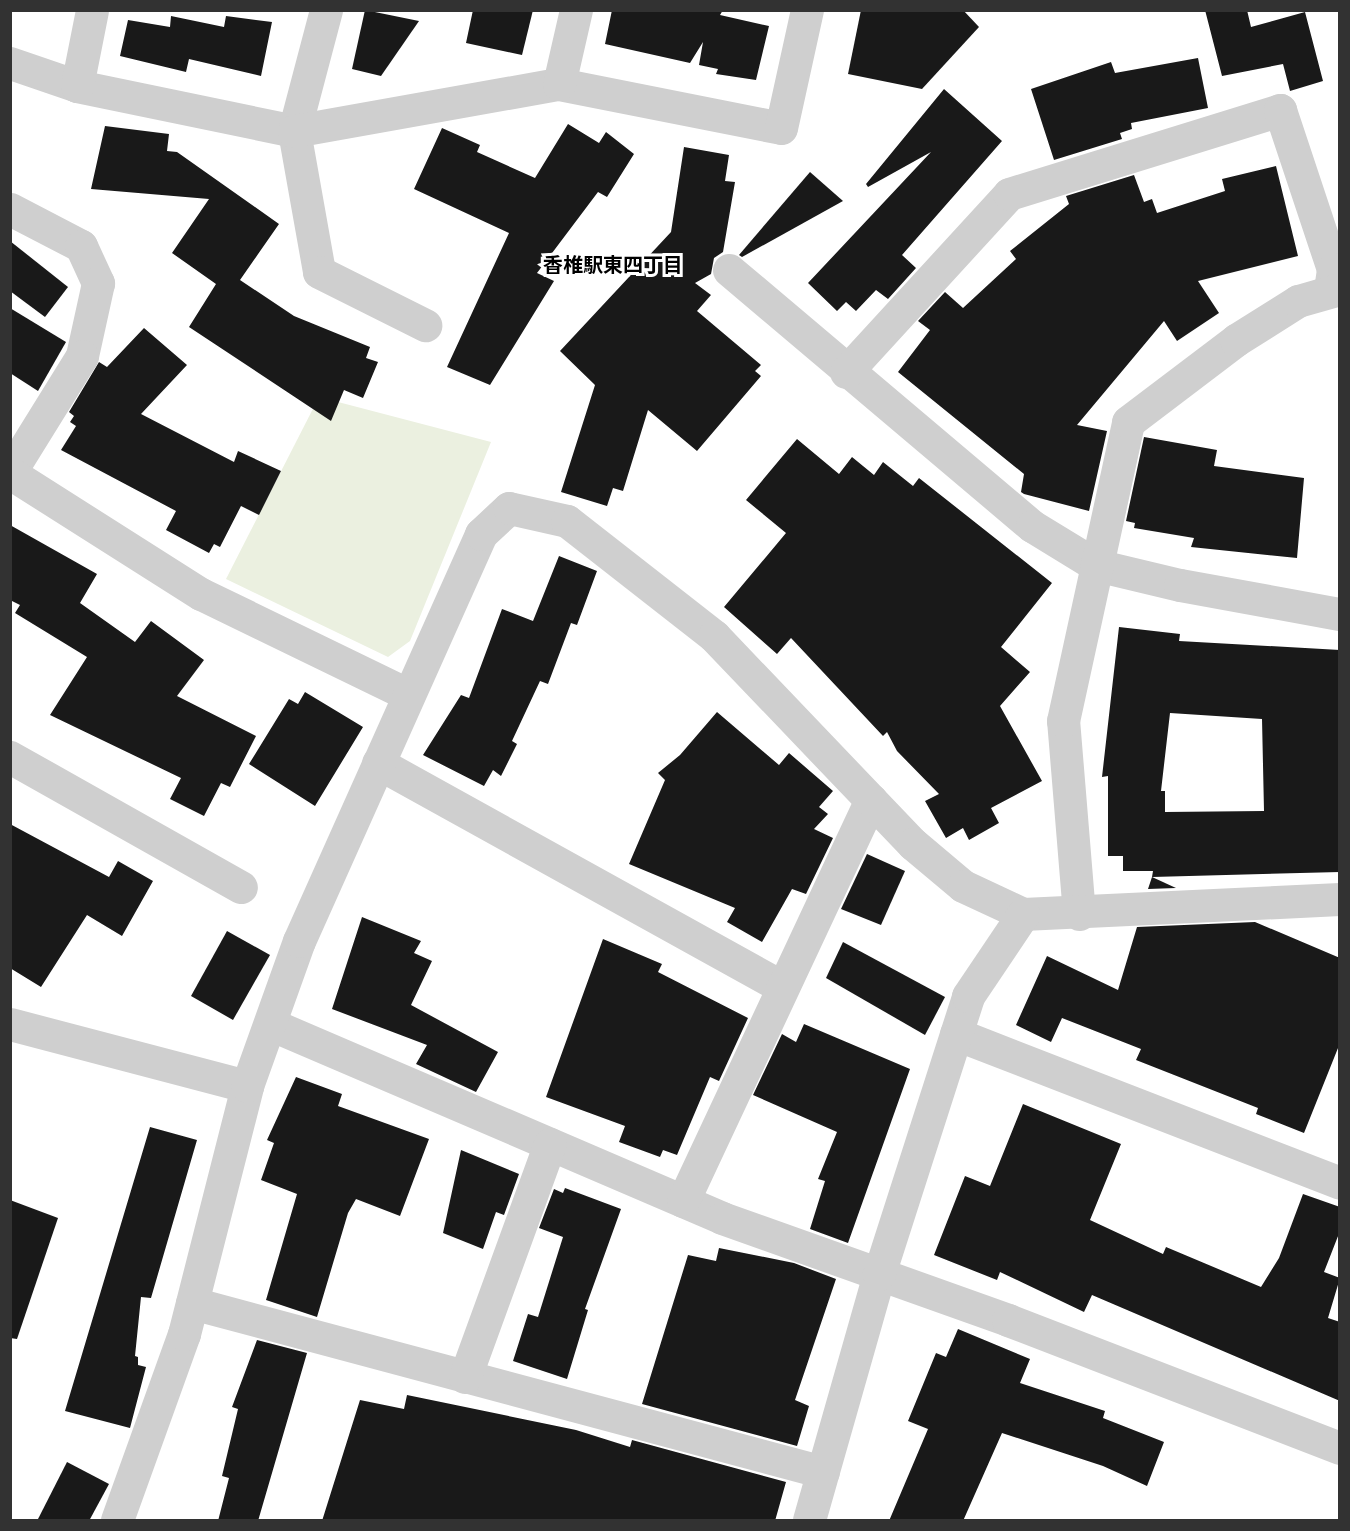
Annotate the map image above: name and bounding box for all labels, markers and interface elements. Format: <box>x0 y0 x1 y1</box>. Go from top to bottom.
district label: 香椎駅東四丁目 <box>543 253 683 277</box>

